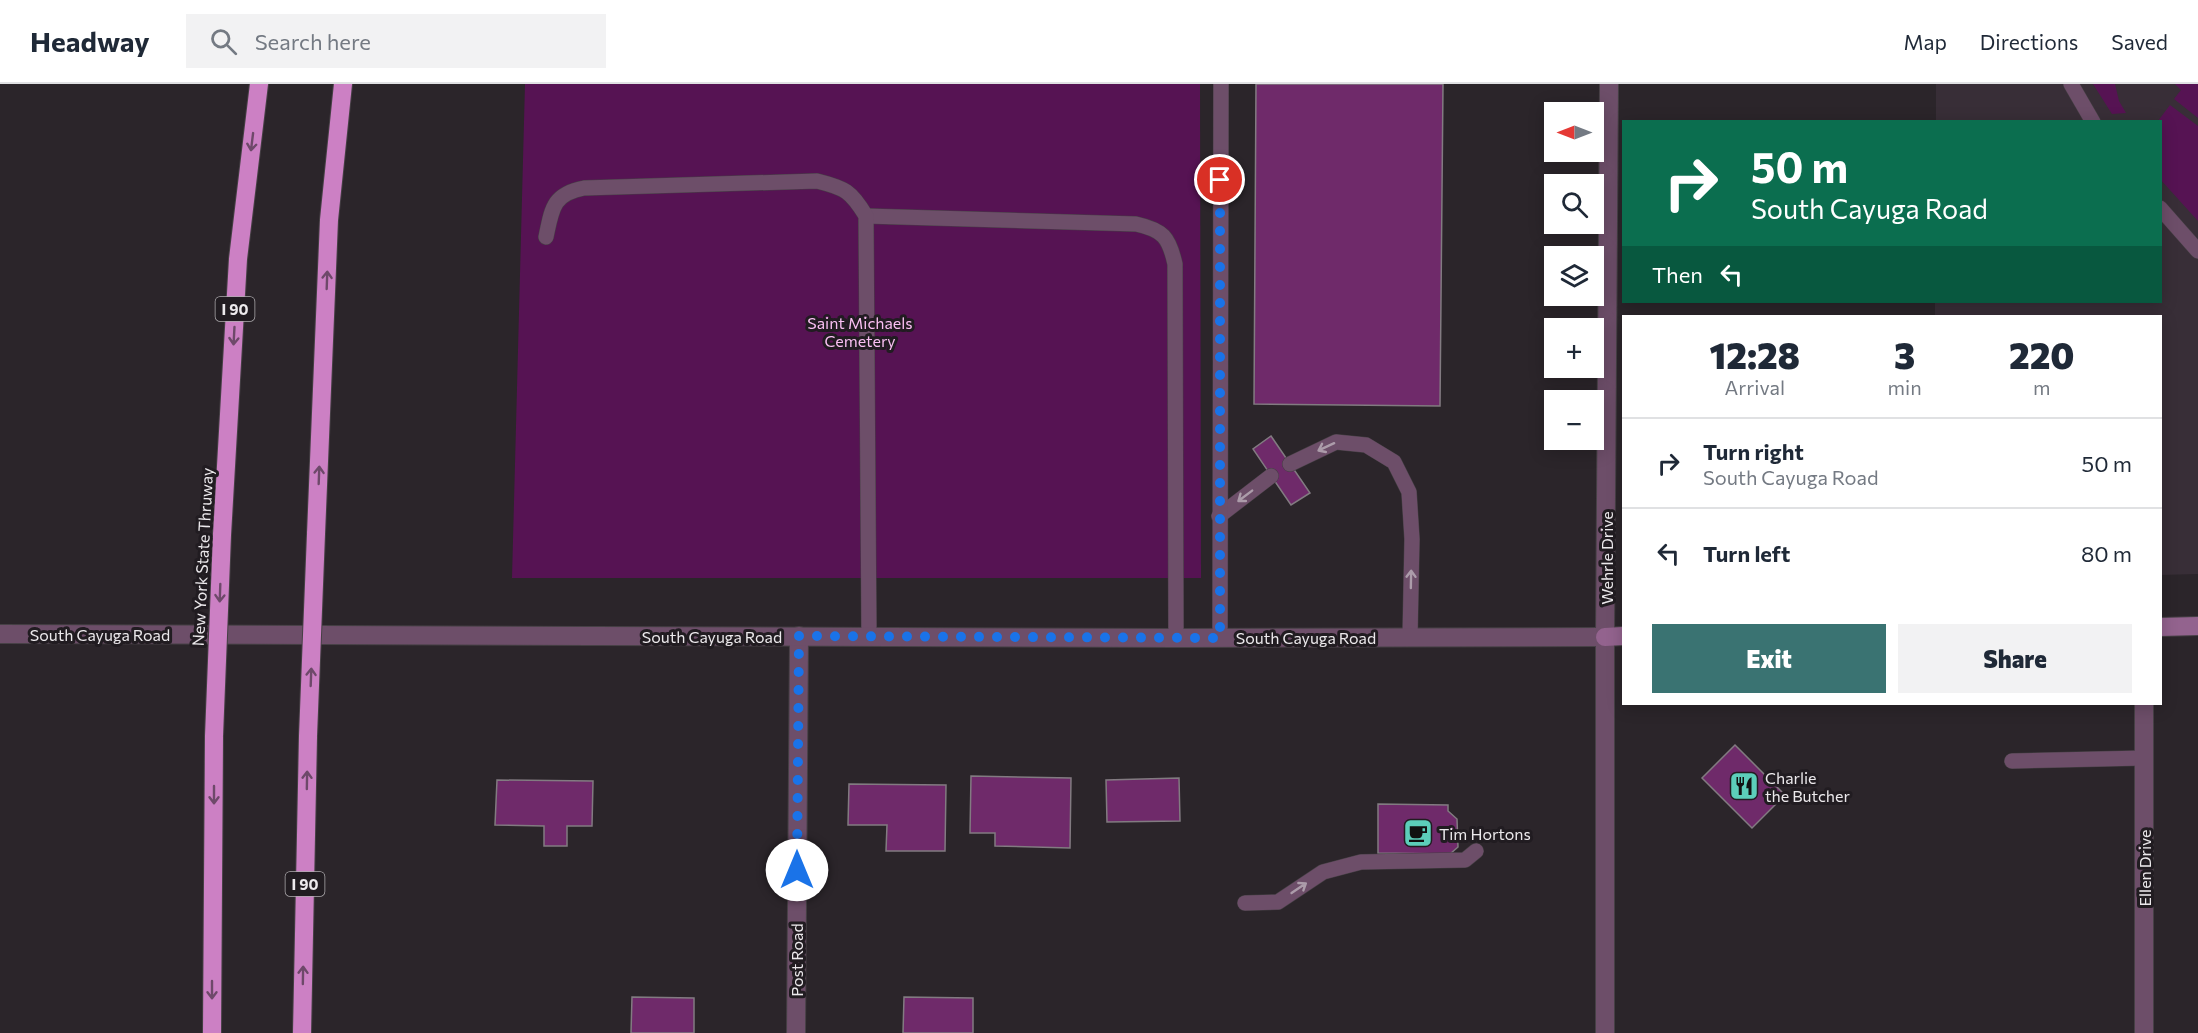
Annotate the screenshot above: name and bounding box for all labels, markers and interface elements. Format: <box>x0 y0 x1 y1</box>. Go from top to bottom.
search box <box>186 14 606 68</box>
text: Headway <box>30 24 150 58</box>
icon: search <box>207 25 240 58</box>
text: Search here <box>255 28 371 55</box>
text: Map <box>1904 29 1947 54</box>
text: Directions <box>1980 29 2078 54</box>
text: Saved <box>2111 29 2168 54</box>
north arrow <box>1544 102 1604 162</box>
map controls <box>1544 102 1604 450</box>
one-way arrow <box>246 132 257 152</box>
text: 50 m <box>1751 140 1848 192</box>
icon: right <box>1652 144 1730 222</box>
pin <box>1194 154 1245 205</box>
icon: arrive <box>1203 163 1236 196</box>
button: search <box>1544 174 1604 234</box>
text: South Cayuga Road <box>1751 192 1988 225</box>
button: layers <box>1544 246 1604 306</box>
icon: left <box>1715 258 1748 291</box>
text: Then <box>1652 261 1703 288</box>
one-way arrow <box>321 271 332 291</box>
road number: I 90 <box>216 297 254 321</box>
park label: Saint Michaels Cemetery <box>807 313 913 350</box>
button: + <box>1544 318 1604 378</box>
one-way arrow <box>228 326 239 346</box>
text: 12:28 <box>1709 332 1800 376</box>
text: 3 <box>1894 332 1915 376</box>
text: 220 <box>2009 332 2075 376</box>
text: Arrival <box>1725 375 1785 399</box>
text: min <box>1888 375 1922 399</box>
text: m <box>2033 375 2051 399</box>
button: − <box>1544 390 1604 450</box>
text: Turn right <box>1703 438 1804 465</box>
one-way arrow <box>1317 441 1335 453</box>
icon: right <box>1652 447 1685 480</box>
text: 50 m <box>2082 450 2132 477</box>
text: South Cayuga Road <box>1703 465 1878 489</box>
one-way arrow <box>313 466 324 486</box>
street label: New York State Thruway <box>188 467 216 647</box>
one-way arrow <box>1238 490 1254 502</box>
street label: Wehrle Drive <box>1597 511 1616 605</box>
icon: left <box>1652 537 1685 570</box>
text: Turn left <box>1703 540 1790 567</box>
text: 80 m <box>2081 540 2132 567</box>
one-way arrow <box>1406 569 1417 589</box>
one-way arrow <box>214 583 225 603</box>
button: Exit <box>1652 624 1886 693</box>
button: Share <box>1898 624 2132 693</box>
street label: South Cayuga Road <box>30 625 170 644</box>
street label: South Cayuga Road <box>642 627 782 646</box>
street label: South Cayuga Road <box>1236 628 1376 647</box>
one-way arrow <box>305 668 316 688</box>
place label: Charlie the Butcher <box>1765 768 1850 805</box>
one-way arrow <box>301 770 313 790</box>
restaurant icon: Charlie the Butcher <box>1728 770 1760 802</box>
one-way arrow <box>208 784 219 804</box>
cafe icon: Tim Hortons <box>1402 817 1434 849</box>
place label: Tim Hortons <box>1439 824 1531 843</box>
street label: Ellen Drive <box>2135 830 2154 906</box>
position arrow <box>765 838 829 902</box>
road number: I 90 <box>286 872 324 896</box>
one-way arrow <box>1290 882 1307 894</box>
street label: Post Road <box>787 923 806 997</box>
one-way arrow <box>297 965 309 985</box>
one-way arrow <box>206 979 218 999</box>

